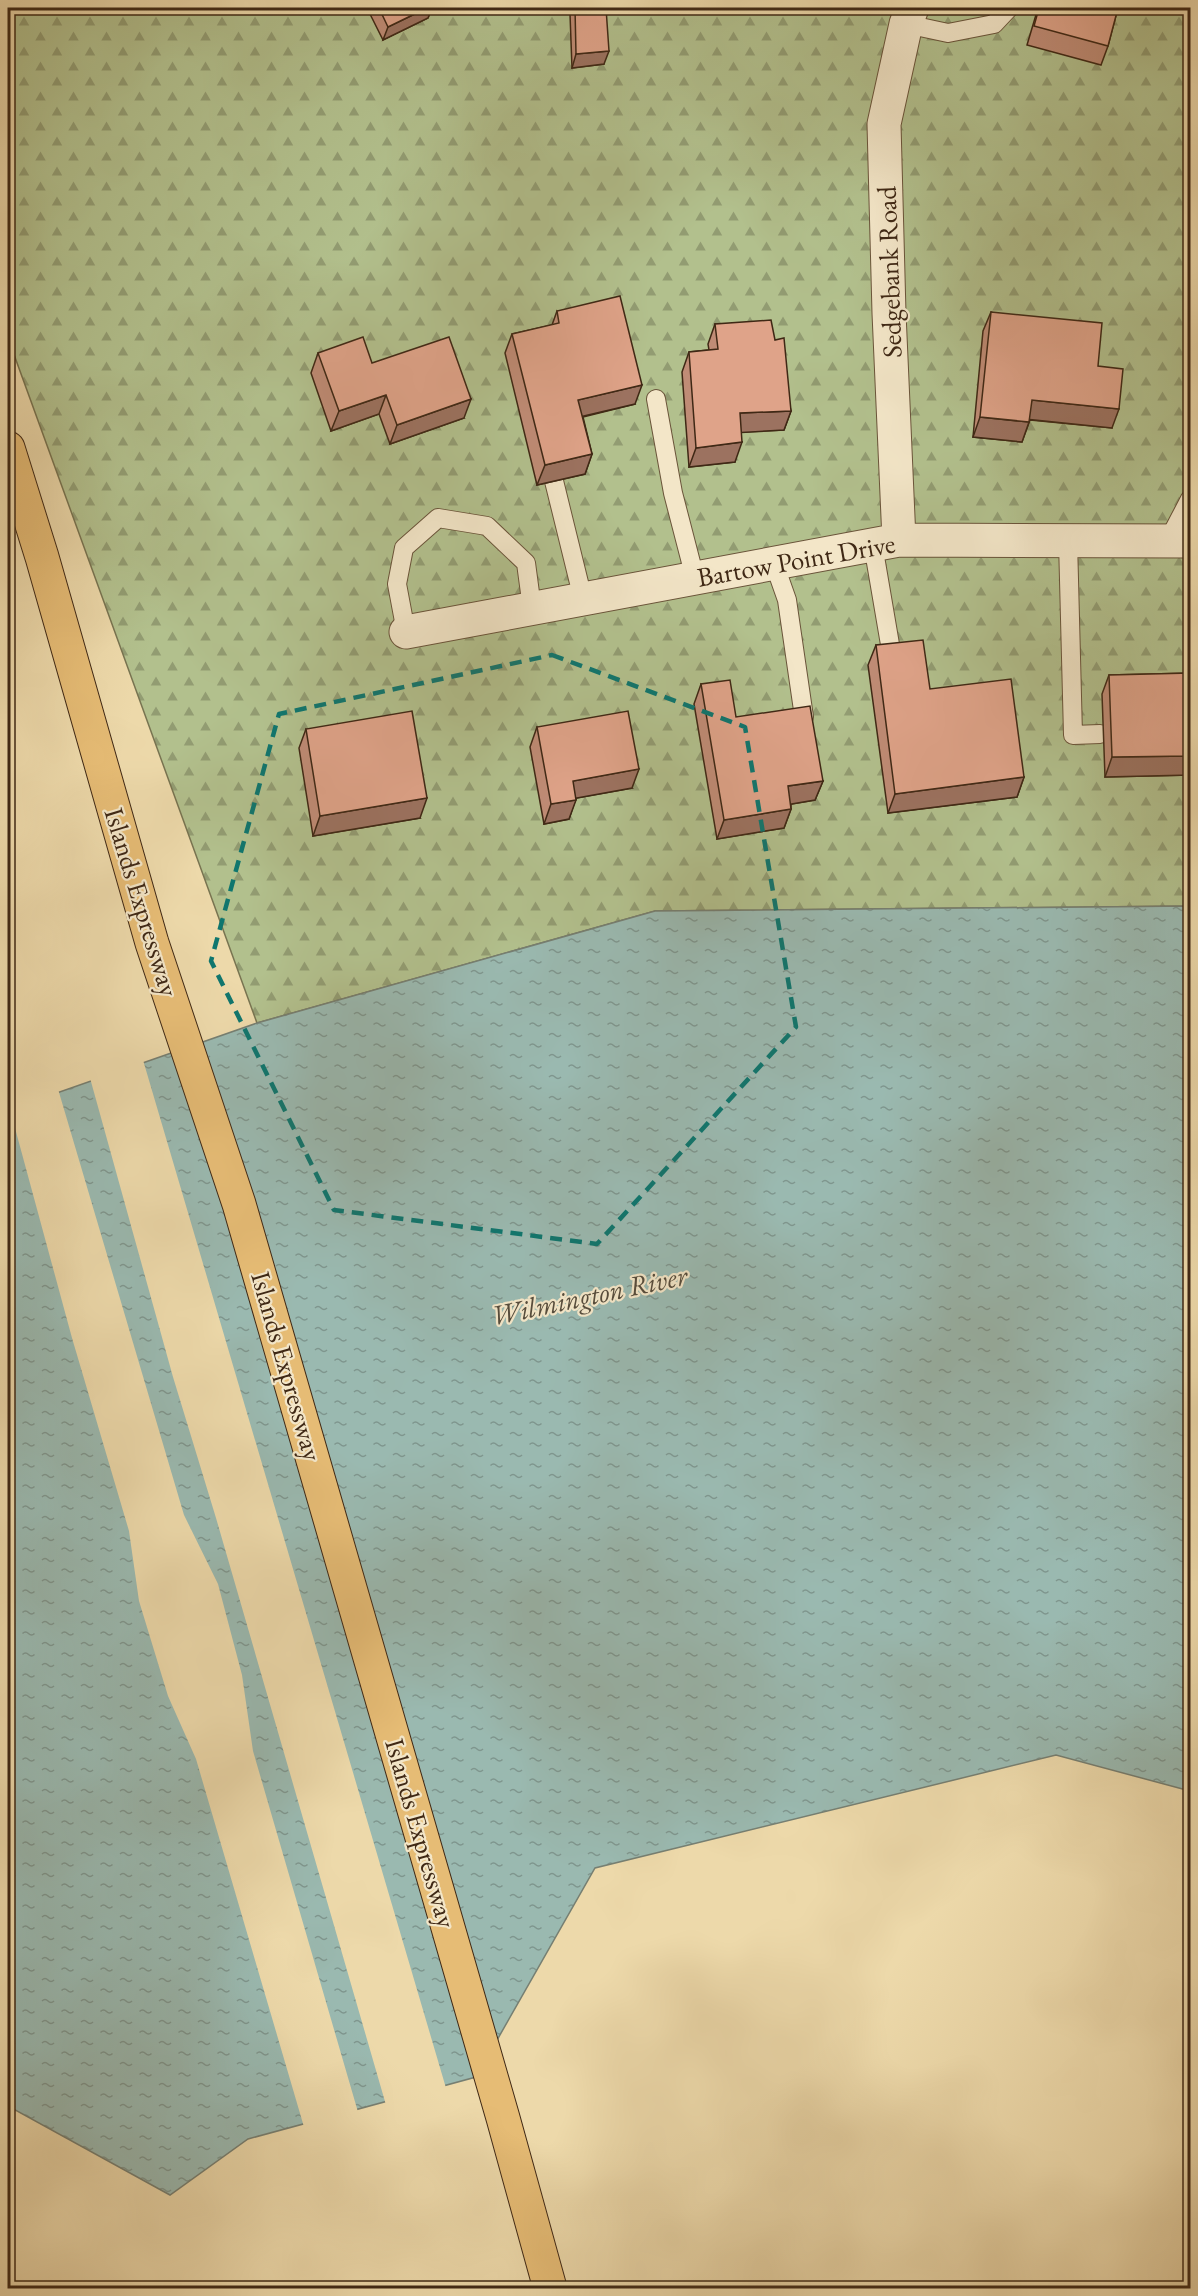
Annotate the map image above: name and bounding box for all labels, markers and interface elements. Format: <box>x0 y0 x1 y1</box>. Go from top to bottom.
street label: Sedgebank Road <box>869 185 909 358</box>
street label: Bartow Point Drive <box>694 525 898 595</box>
street label: Islands Expressway <box>97 803 187 1001</box>
water label: Wilmington River <box>488 1256 692 1333</box>
street label: Islands Expressway <box>243 1267 331 1465</box>
street label: Islands Expressway <box>377 1734 465 1932</box>

